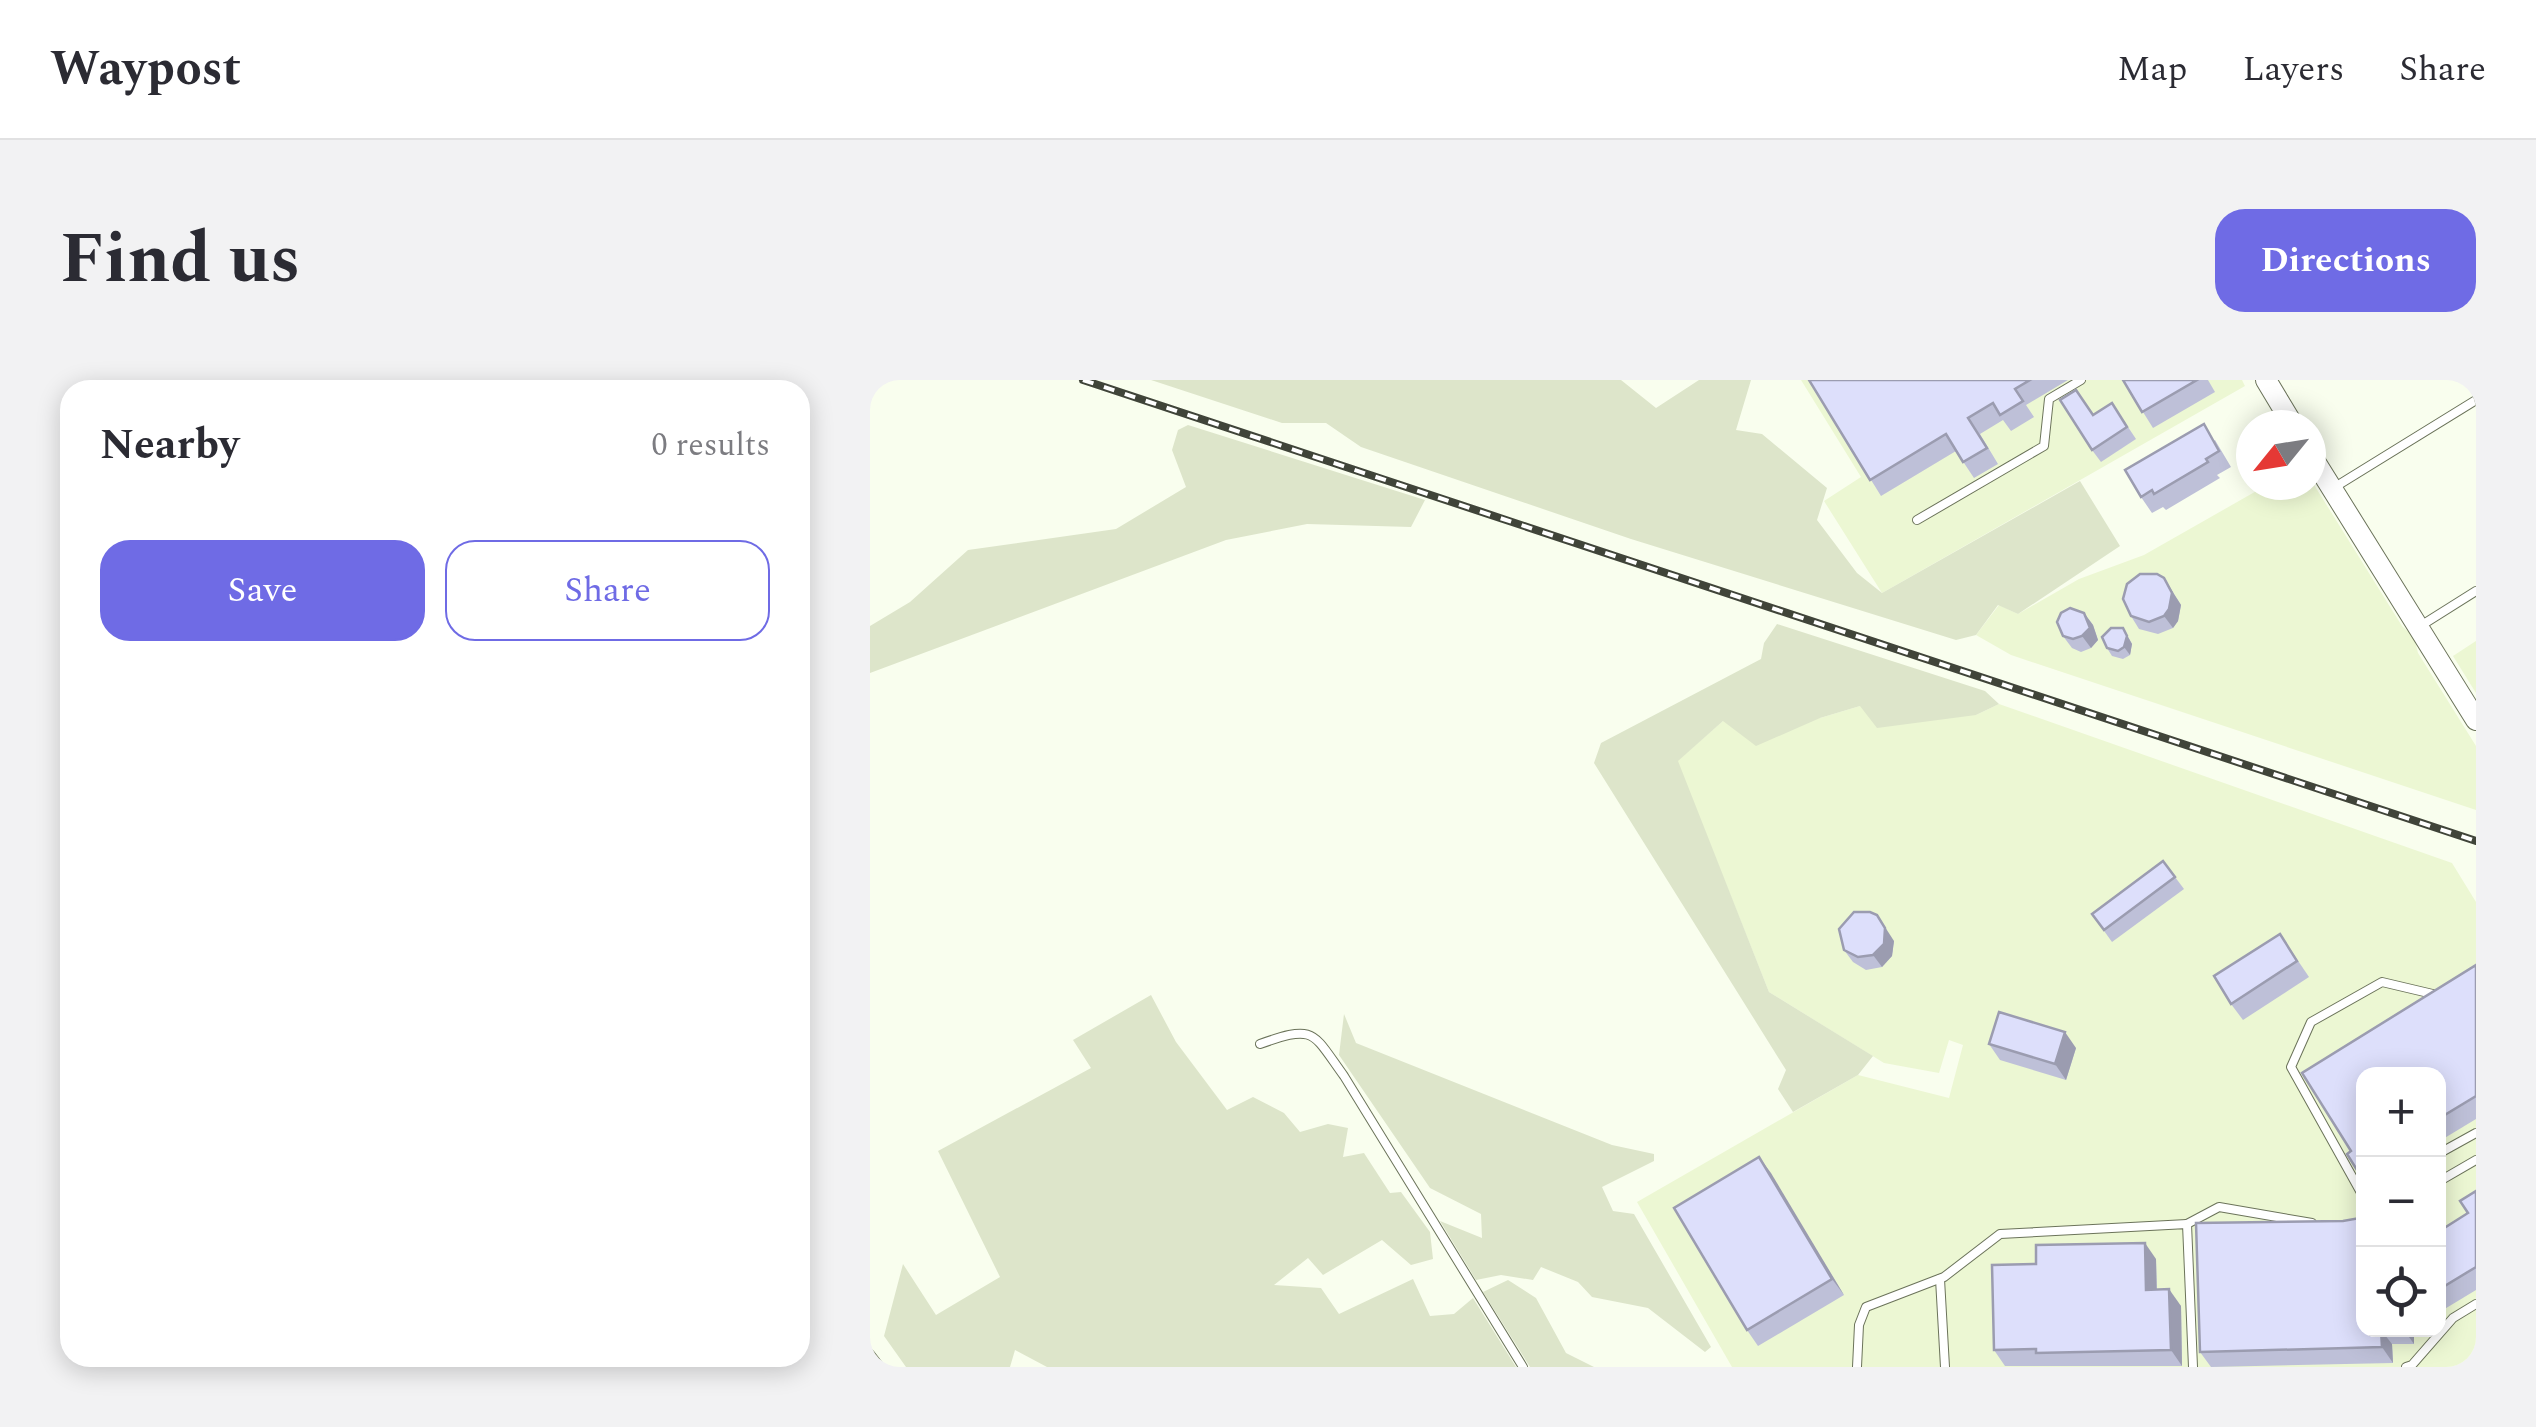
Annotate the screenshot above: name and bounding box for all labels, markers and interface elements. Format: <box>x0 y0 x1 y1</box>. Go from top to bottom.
text: Waypost <box>50 33 241 106</box>
text: Map <box>2117 43 2187 96</box>
text: Layers <box>2242 43 2344 96</box>
text: Share <box>2399 43 2486 96</box>
text: Find us <box>60 207 301 313</box>
button: Directions <box>2215 209 2476 312</box>
north arrow <box>2236 410 2326 500</box>
text: Nearby <box>100 414 239 477</box>
text: 0 results <box>651 421 770 470</box>
button: Save <box>100 540 425 641</box>
button: Share <box>445 540 770 641</box>
map controls <box>2356 1067 2446 1337</box>
button: + <box>2356 1067 2446 1157</box>
button: − <box>2356 1157 2446 1247</box>
button: locate <box>2356 1247 2446 1337</box>

